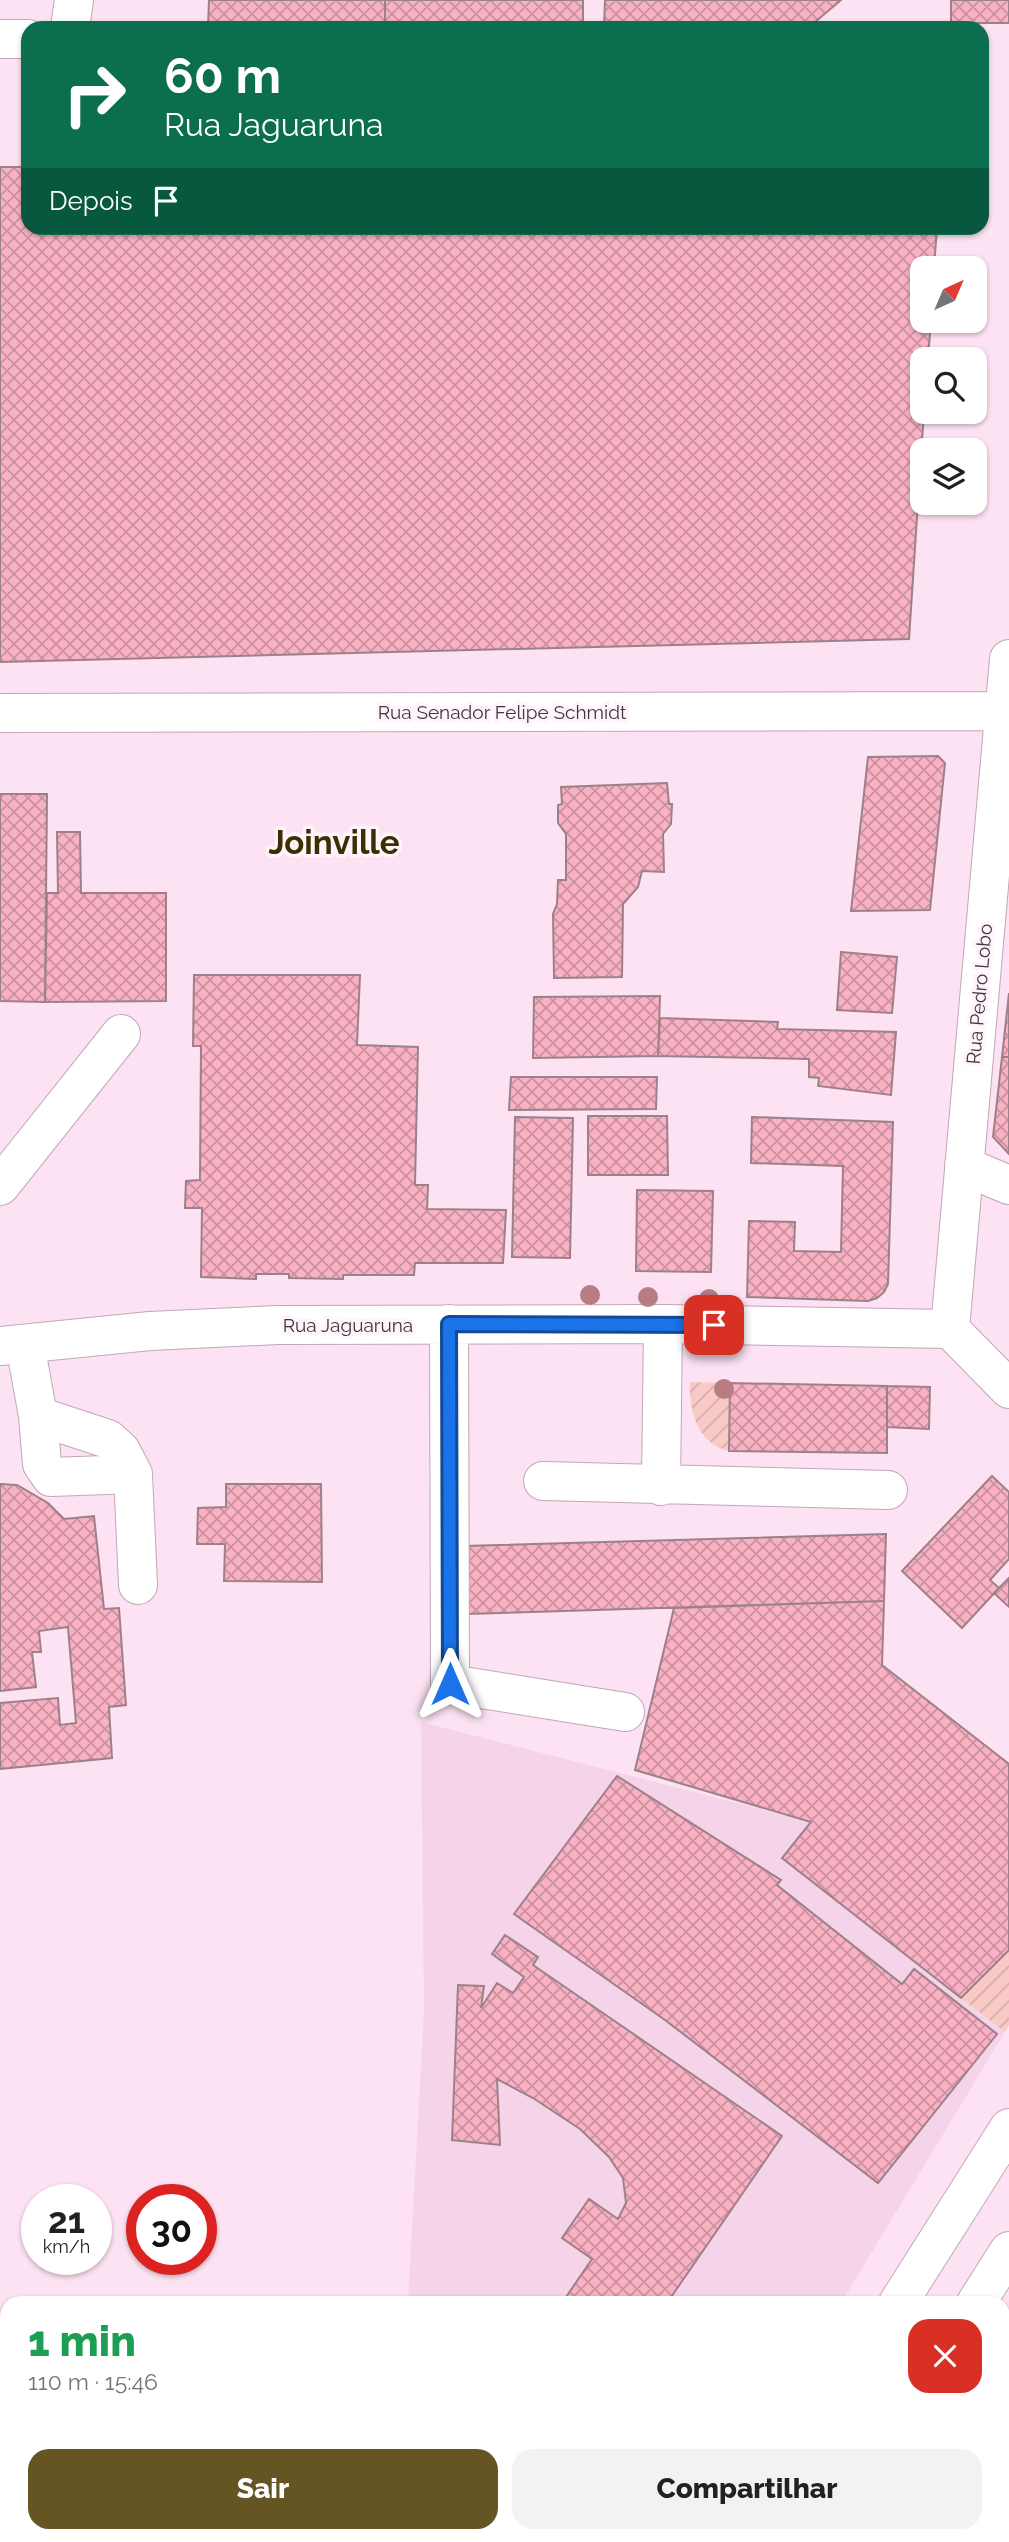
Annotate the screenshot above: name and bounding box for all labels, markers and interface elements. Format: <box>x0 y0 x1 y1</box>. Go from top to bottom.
text: 60 m <box>164 47 281 104</box>
icon: right <box>49 49 140 140</box>
text: Rua Jaguaruna <box>164 106 384 143</box>
icon: arrive <box>147 182 185 220</box>
text: Depois <box>49 186 133 216</box>
north arrow <box>910 256 987 332</box>
map controls <box>910 256 987 515</box>
button: search <box>910 347 987 424</box>
button: layers <box>910 438 987 515</box>
street label: Rua Senador Felipe Schmidt <box>378 701 627 723</box>
district label: Joinville <box>268 823 400 862</box>
street label: Rua Pedro Lobo <box>962 923 996 1065</box>
pin <box>684 1295 744 1355</box>
icon: arrive <box>695 1306 733 1344</box>
street label: Rua Jaguaruna <box>283 1314 413 1336</box>
position arrow <box>413 1647 487 1721</box>
speed limit sign: 30 <box>126 2184 217 2275</box>
text: 21 <box>48 2200 85 2241</box>
text: km/h <box>43 2236 90 2257</box>
text: 1 min <box>28 2317 136 2366</box>
button: close <box>908 2319 982 2393</box>
text: 110 m · 15:46 <box>28 2368 158 2395</box>
button: Sair <box>28 2449 498 2529</box>
button: Compartilhar <box>512 2449 982 2529</box>

